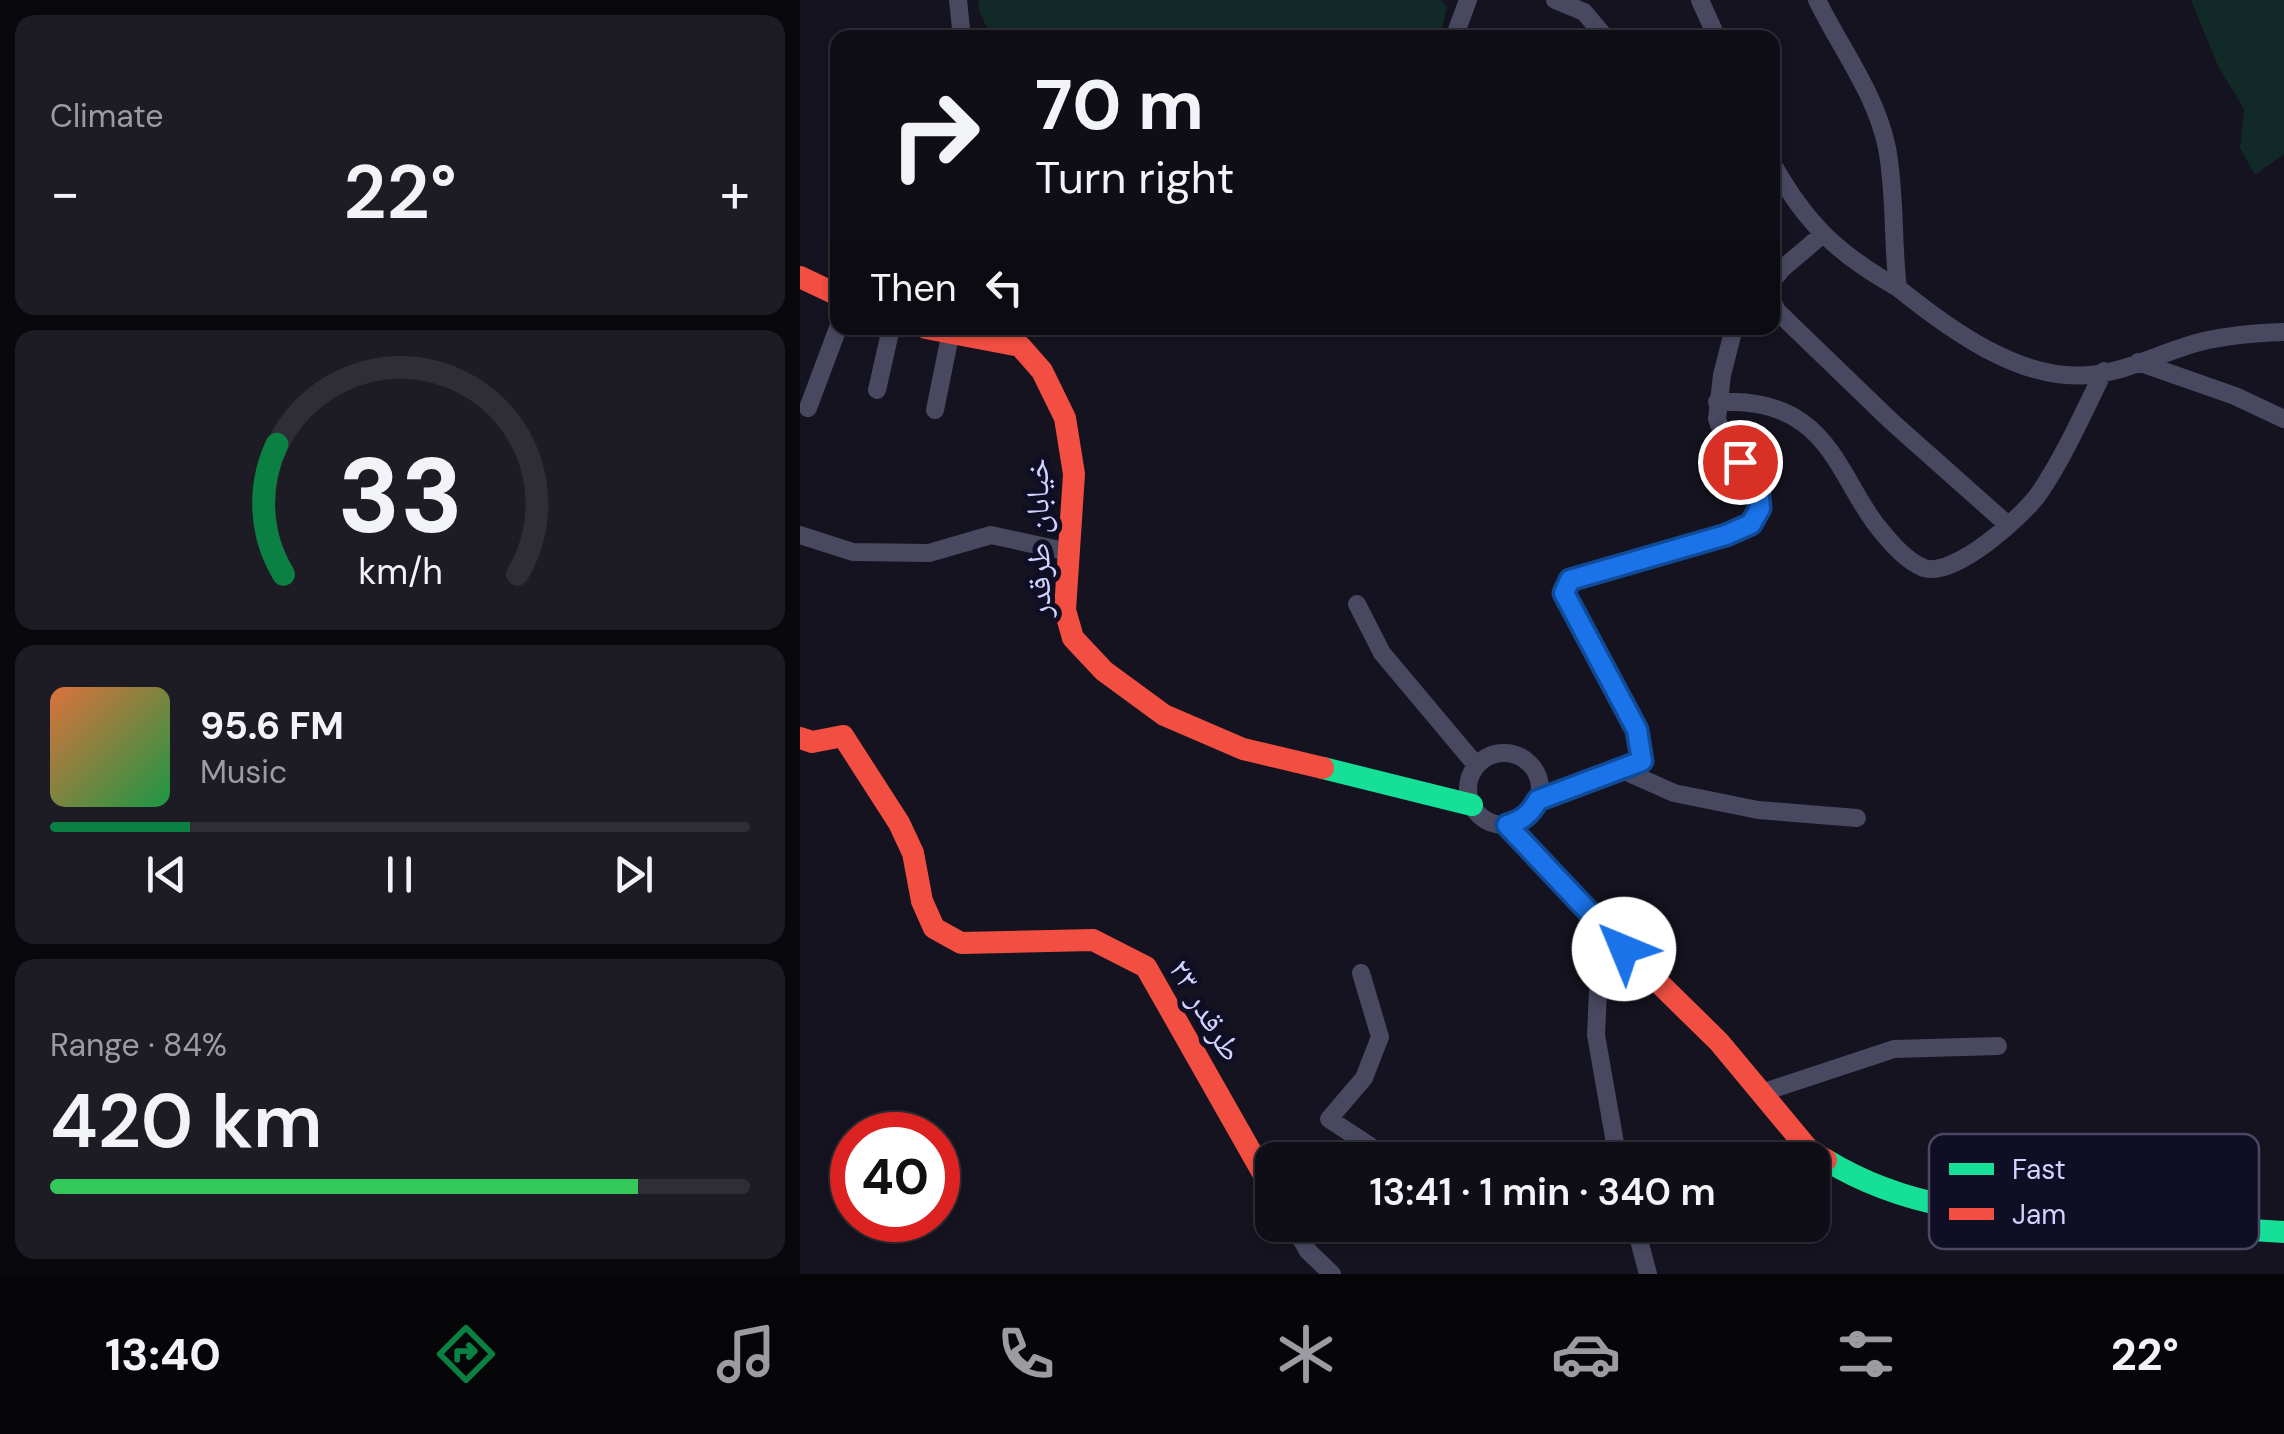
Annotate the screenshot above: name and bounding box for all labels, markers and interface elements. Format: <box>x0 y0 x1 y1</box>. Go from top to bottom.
text: 70 m <box>1035 60 1204 151</box>
icon: right <box>870 70 1000 200</box>
text: Climate <box>50 95 164 137</box>
text: 22° <box>343 144 457 241</box>
text: Turn right <box>1035 148 1234 207</box>
text: − <box>50 157 80 229</box>
text: + <box>720 157 750 229</box>
icon: left <box>977 260 1032 315</box>
text: Then <box>870 263 957 313</box>
pin <box>1698 420 1783 505</box>
text: 33 <box>337 429 463 564</box>
icon: arrive <box>1713 435 1768 490</box>
street label: خیابان طرقدر <box>1016 458 1060 619</box>
text: km/h <box>358 549 442 595</box>
text: 95.6 FM <box>200 701 344 751</box>
text: Music <box>200 751 287 793</box>
icon: previous <box>139 847 194 902</box>
icon: pause <box>372 847 427 902</box>
icon: next <box>606 847 661 902</box>
position arrow <box>1572 897 1676 1001</box>
street label: طرقدر ۲۳ <box>1159 951 1253 1069</box>
text: Range · 84% <box>50 1024 227 1066</box>
text: 420 km <box>50 1073 323 1170</box>
speed limit sign: 40 <box>830 1112 960 1242</box>
legend <box>1929 1134 2259 1249</box>
text: Fast <box>2012 1151 2066 1188</box>
text: 13:41 · 1 min · 340 m <box>1369 1167 1716 1217</box>
text: Jam <box>2012 1196 2066 1233</box>
icon: directions <box>431 1319 501 1389</box>
icon: music <box>711 1319 781 1389</box>
icon: phone <box>991 1319 1061 1389</box>
icon: climate <box>1271 1319 1341 1389</box>
icon: car <box>1551 1319 1621 1389</box>
icon: filters <box>1831 1319 1901 1389</box>
text: 13:40 <box>105 1325 221 1384</box>
text: 22° <box>2111 1325 2179 1384</box>

